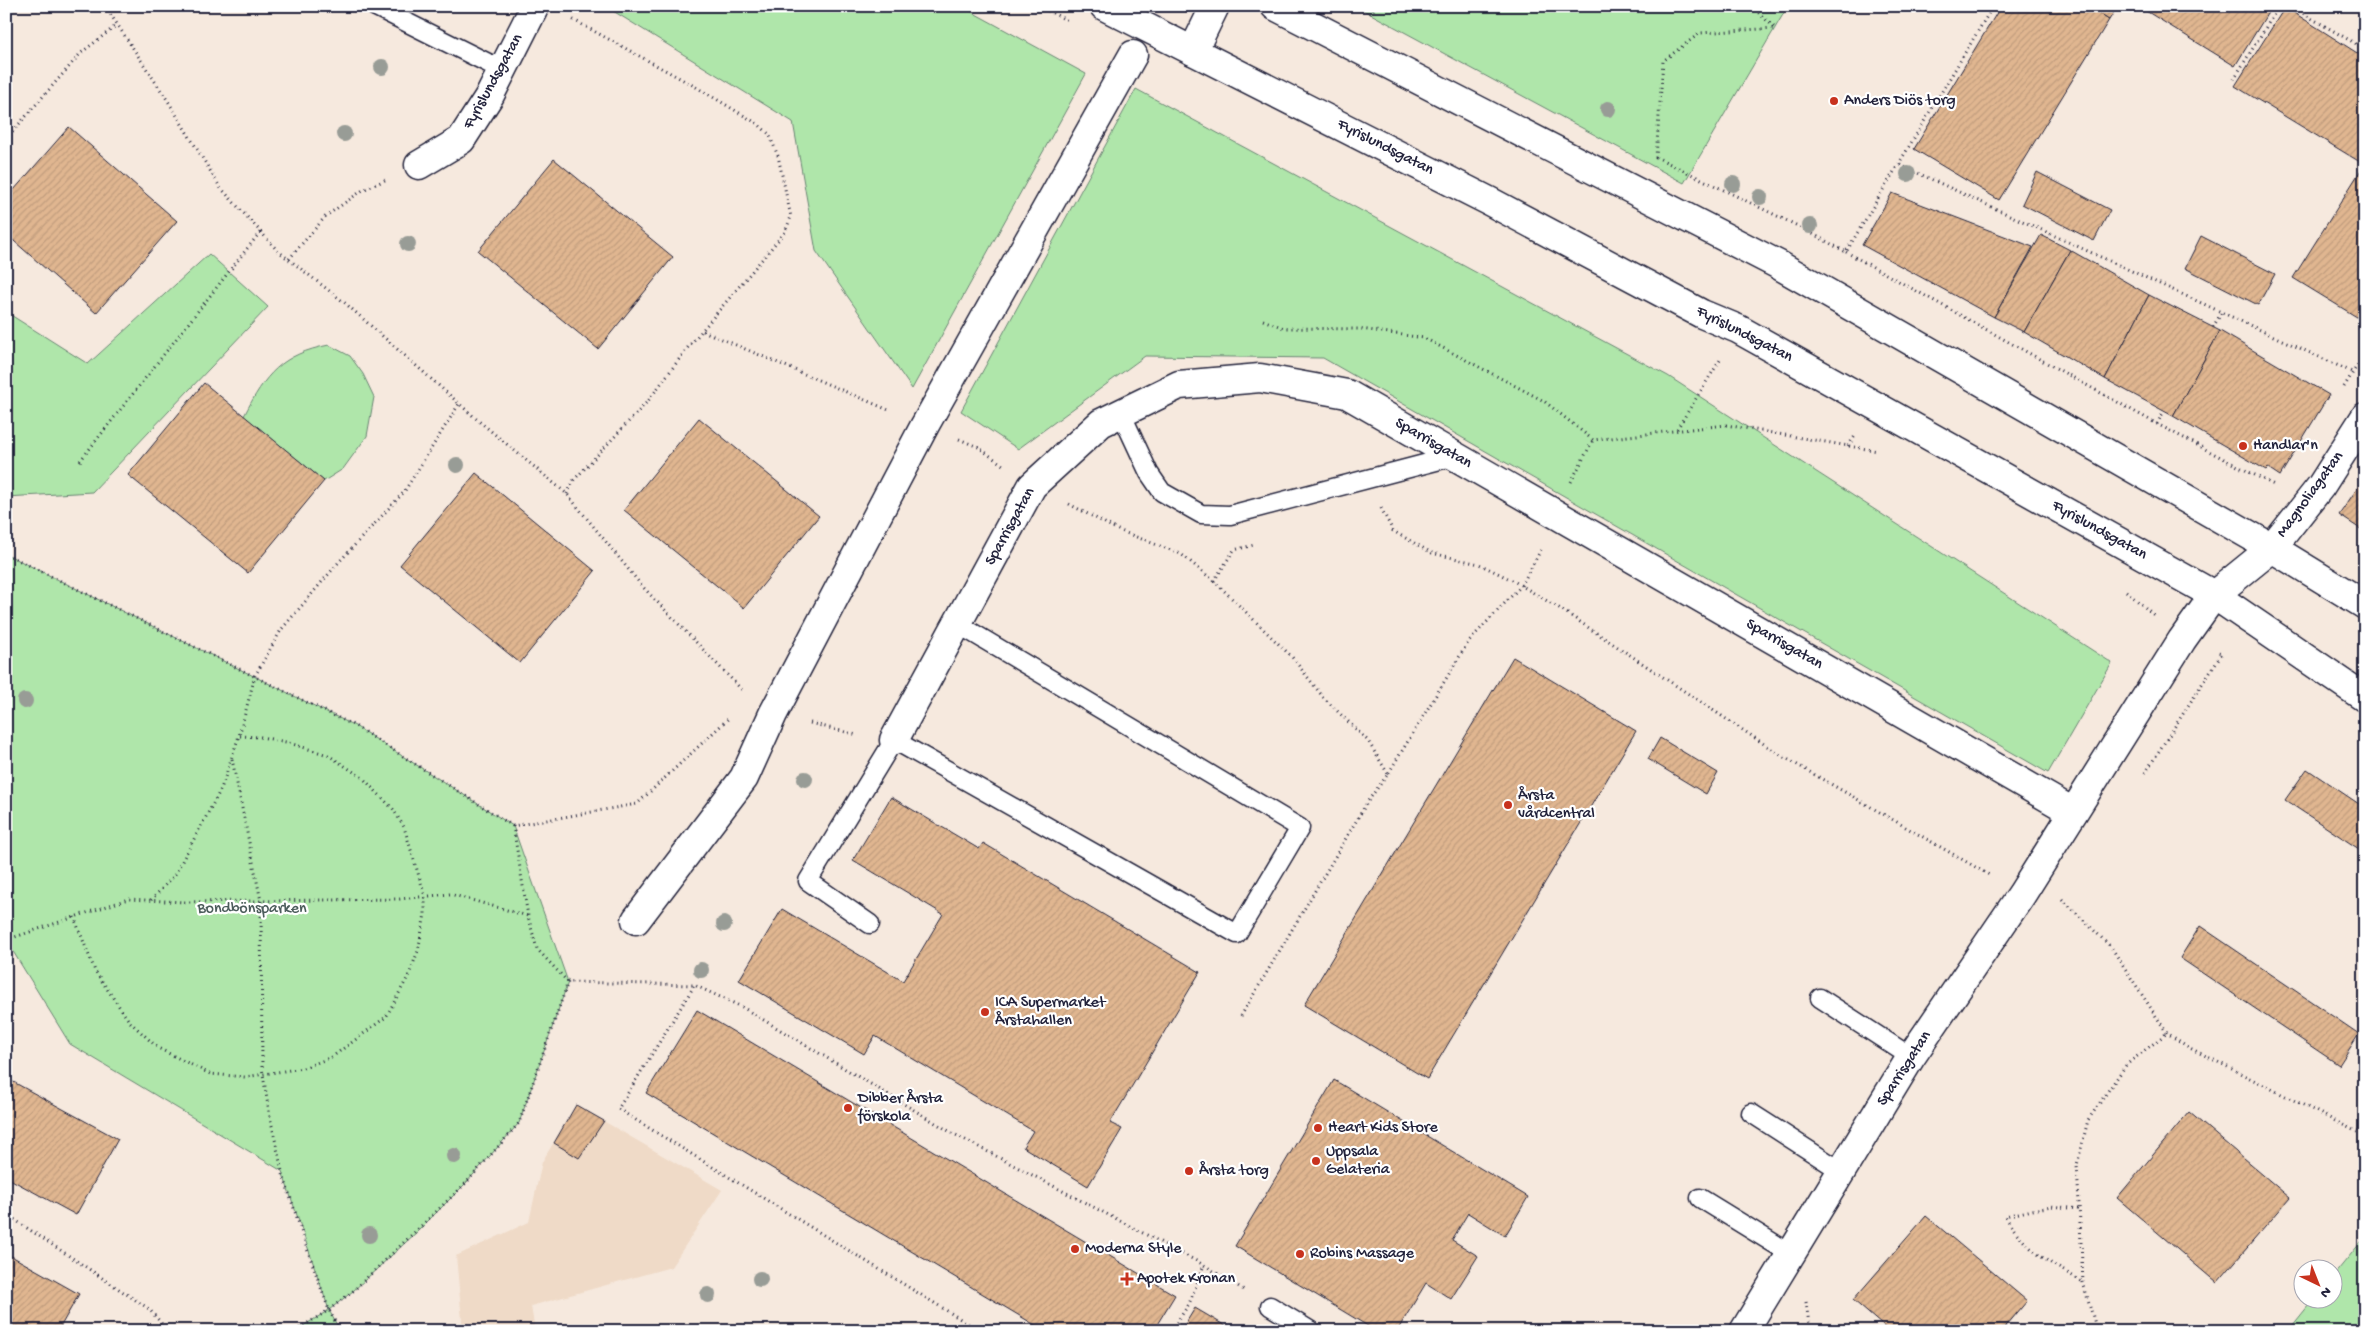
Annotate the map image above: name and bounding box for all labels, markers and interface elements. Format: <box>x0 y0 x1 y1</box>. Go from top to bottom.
street label: Fyrislundsgatan <box>460 31 528 134</box>
place label: Anders Diös torg <box>1844 92 1956 111</box>
marker: Anders Diös torg <box>1828 95 1840 107</box>
street label: Fyrislundsgatan <box>1333 115 1437 181</box>
street label: Fyrislundsgatan <box>1692 302 1796 368</box>
street label: Sparrisgatan <box>1391 414 1475 474</box>
place label: Handlar'n <box>2253 437 2318 456</box>
marker: Handlar'n <box>2237 440 2249 452</box>
street label: Magnoliagatan <box>2273 448 2349 542</box>
street label: Sparrisgatan <box>982 484 1040 569</box>
street label: Fyrislundsgatan <box>2047 497 2150 565</box>
street label: Sparrisgatan <box>1742 615 1826 675</box>
place label: Årsta vårdcentral <box>1518 786 1595 824</box>
marker: Årsta vårdcentral <box>1502 799 1514 811</box>
park label: Bondbönsparken <box>196 900 307 919</box>
place label: ICA Supermarket Årstahallen <box>995 994 1107 1031</box>
marker: ICA Supermarket Årstahallen <box>979 1006 991 1018</box>
street label: Sparrisgatan <box>1874 1027 1937 1110</box>
place label: Dibber Årsta förskola <box>857 1089 944 1127</box>
marker: Dibber Årsta förskola <box>842 1102 854 1114</box>
place label: Heart Kids Store <box>1328 1119 1439 1138</box>
marker: Heart Kids Store <box>1312 1122 1324 1134</box>
place label: Uppsala Gelateria <box>1326 1143 1391 1180</box>
marker: Uppsala Gelateria <box>1310 1155 1322 1167</box>
place label: Årsta torg <box>1199 1161 1269 1181</box>
marker: Årsta torg <box>1183 1165 1195 1177</box>
place label: Moderna Style <box>1085 1240 1182 1259</box>
marker: Moderna Style <box>1069 1243 1081 1255</box>
place label: Robins Massage <box>1310 1245 1415 1264</box>
marker: Robins Massage <box>1294 1248 1306 1260</box>
north arrow <box>2294 1260 2344 1310</box>
place label: Apotek Kronan <box>1137 1270 1236 1289</box>
marker: Apotek Kronan <box>1121 1273 1133 1285</box>
text: N <box>2316 1282 2334 1301</box>

